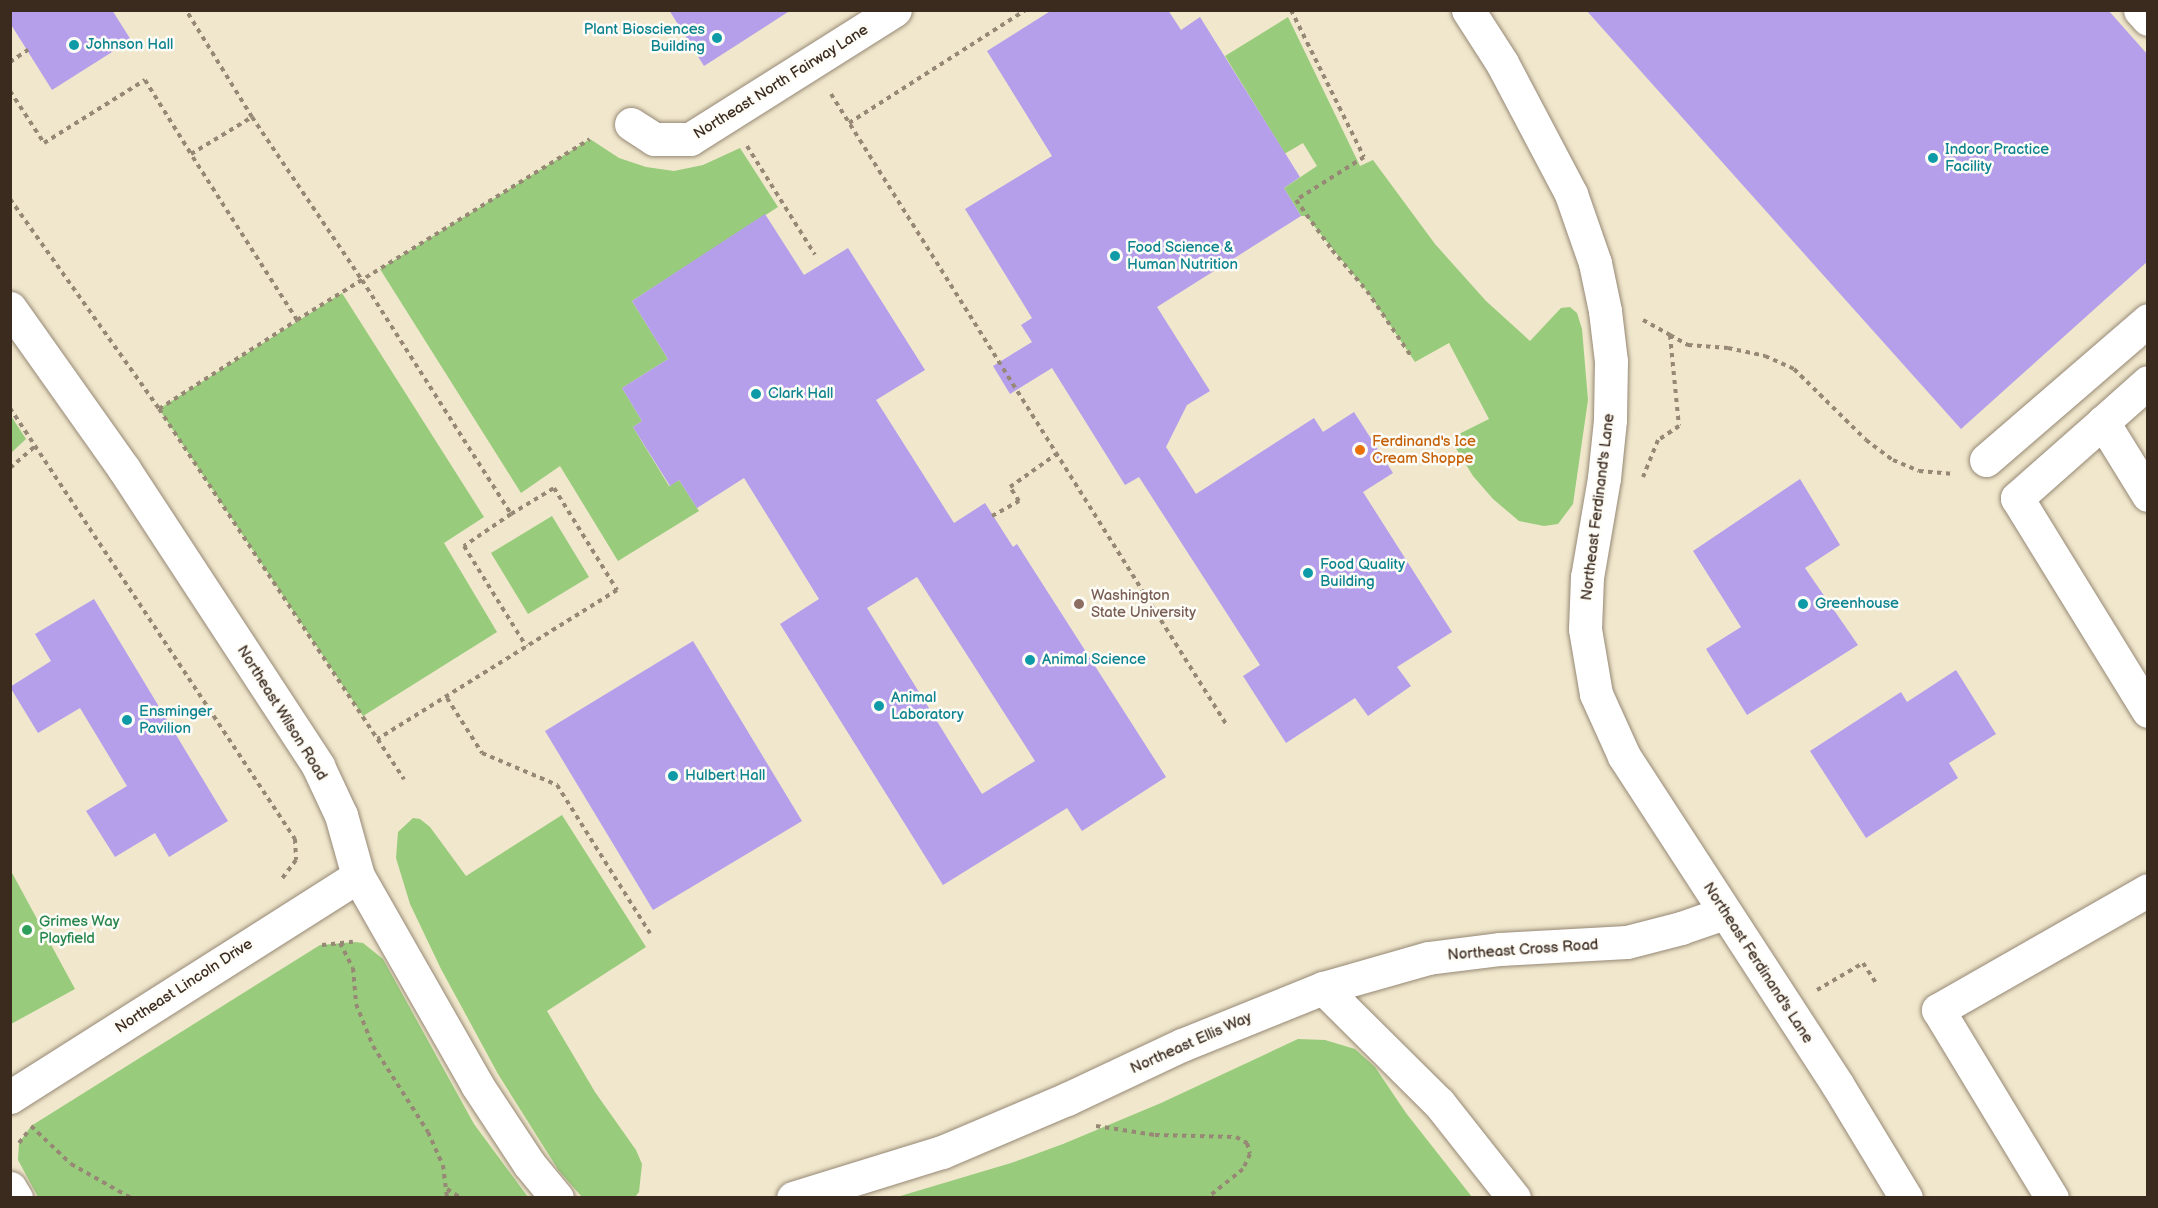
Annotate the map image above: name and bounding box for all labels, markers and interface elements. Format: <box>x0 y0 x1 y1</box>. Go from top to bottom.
place label: Plant Biosciences Building <box>584 20 705 55</box>
street label: Northeast North Fairway Lane <box>690 21 872 143</box>
marker: Plant Biosciences Building <box>710 31 724 45</box>
place label: Johnson Hall <box>86 36 173 54</box>
marker: Johnson Hall <box>67 38 81 52</box>
place label: Indoor Practice Facility <box>1945 140 2049 175</box>
marker: Indoor Practice Facility <box>1926 151 1940 165</box>
place label: Food Science & Human Nutrition <box>1127 238 1238 273</box>
marker: Food Science & Human Nutrition <box>1108 249 1122 263</box>
place label: Clark Hall <box>768 385 833 403</box>
marker: Clark Hall <box>749 387 763 401</box>
street label: Northeast Ferdinand's Lane <box>1578 413 1618 601</box>
place label: Ferdinand's Ice Cream Shoppe <box>1372 432 1476 467</box>
marker: Ferdinand's Ice Cream Shoppe <box>1353 443 1367 457</box>
place label: Food Quality Building <box>1320 555 1405 590</box>
marker: Food Quality Building <box>1301 566 1315 580</box>
place label: Washington State University <box>1091 586 1196 621</box>
place label: Greenhouse <box>1815 595 1899 613</box>
marker: Washington State University <box>1072 597 1086 611</box>
marker: Greenhouse <box>1796 597 1810 611</box>
street label: Northeast Wilson Road <box>233 642 331 784</box>
place label: Animal Science <box>1042 651 1146 669</box>
marker: Animal Science <box>1023 653 1037 667</box>
place label: Animal Laboratory <box>891 688 964 723</box>
marker: Animal Laboratory <box>872 699 886 713</box>
place label: Ensminger Pavilion <box>139 702 212 737</box>
marker: Ensminger Pavilion <box>120 713 134 727</box>
place label: Hulbert Hall <box>685 767 765 785</box>
marker: Hulbert Hall <box>666 769 680 783</box>
street label: Northeast Ferdinand's Lane <box>1699 879 1817 1047</box>
place label: Grimes Way Playfield <box>39 912 120 947</box>
marker: Grimes Way Playfield <box>20 923 34 937</box>
street label: Northeast Lincoln Drive <box>112 935 256 1037</box>
street label: Northeast Cross Road <box>1447 936 1599 964</box>
street label: Northeast Ellis Way <box>1127 1008 1255 1078</box>

